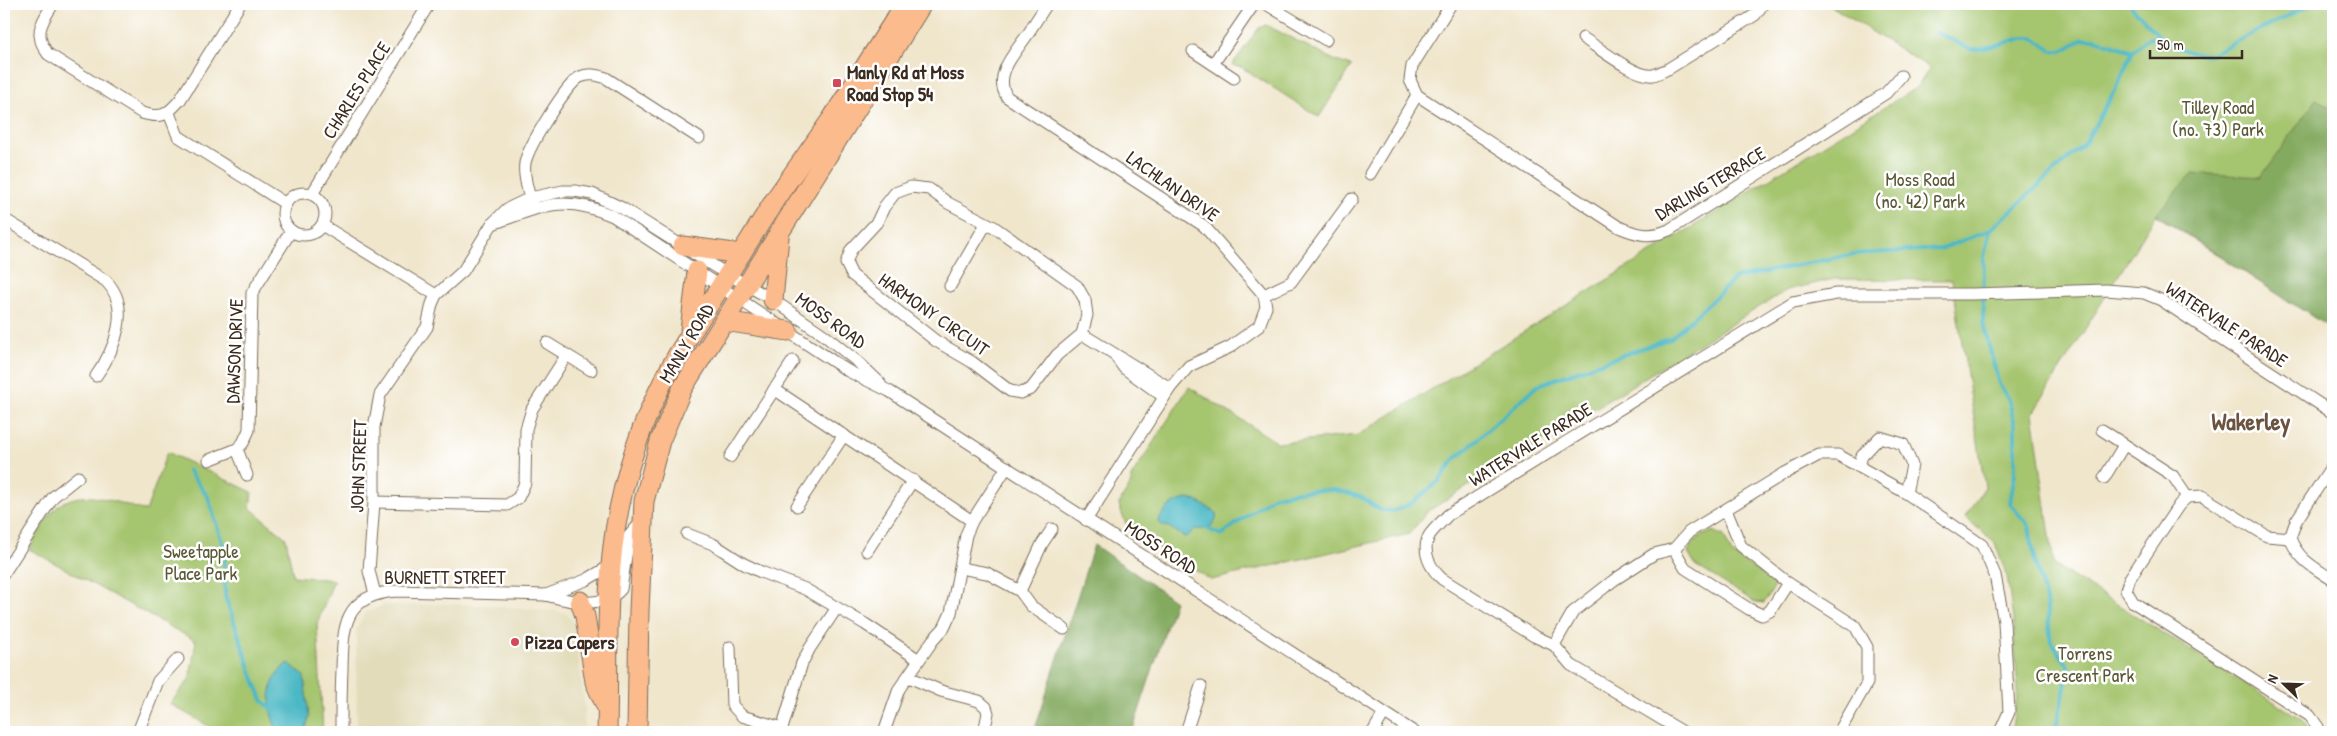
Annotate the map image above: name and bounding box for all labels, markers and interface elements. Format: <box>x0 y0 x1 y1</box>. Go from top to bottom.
scale bar <box>2150 28 2242 60</box>
text: 50 m <box>2157 34 2184 55</box>
street label: CHARLES PLACE <box>316 36 396 144</box>
place label: Manly Rd at Moss Road Stop 54 <box>847 59 965 108</box>
marker: Manly Rd at Moss Road Stop 54 <box>831 77 843 89</box>
park label: Tilley Road (no. 73) Park <box>2172 94 2264 142</box>
street label: DARLING TERRACE <box>1650 139 1771 226</box>
street label: LACHLAN DRIVE <box>1121 144 1225 228</box>
park label: Moss Road (no. 42) Park <box>1875 166 1965 214</box>
street label: HARMONY CIRCUIT <box>874 266 995 362</box>
street label: WATERVALE PARADE <box>2161 275 2293 373</box>
street label: MOSS ROAD <box>791 286 871 354</box>
street label: DAWSON DRIVE <box>219 298 249 404</box>
street label: MANLY ROAD <box>652 299 720 387</box>
street label: WATERVALE PARADE <box>1464 395 1597 492</box>
district label: Wakerley <box>2211 405 2291 438</box>
street label: JOHN STREET <box>343 418 373 513</box>
street label: MOSS ROAD <box>1120 514 1202 580</box>
park label: Sweetapple Place Park <box>163 538 239 586</box>
street label: BURNETT STREET <box>384 564 507 590</box>
place label: Pizza Capers <box>525 629 615 656</box>
marker: Pizza Capers <box>509 636 521 648</box>
park label: Torrens Crescent Park <box>2036 640 2135 688</box>
north arrow <box>2260 658 2310 708</box>
text: N <box>2261 671 2282 686</box>

